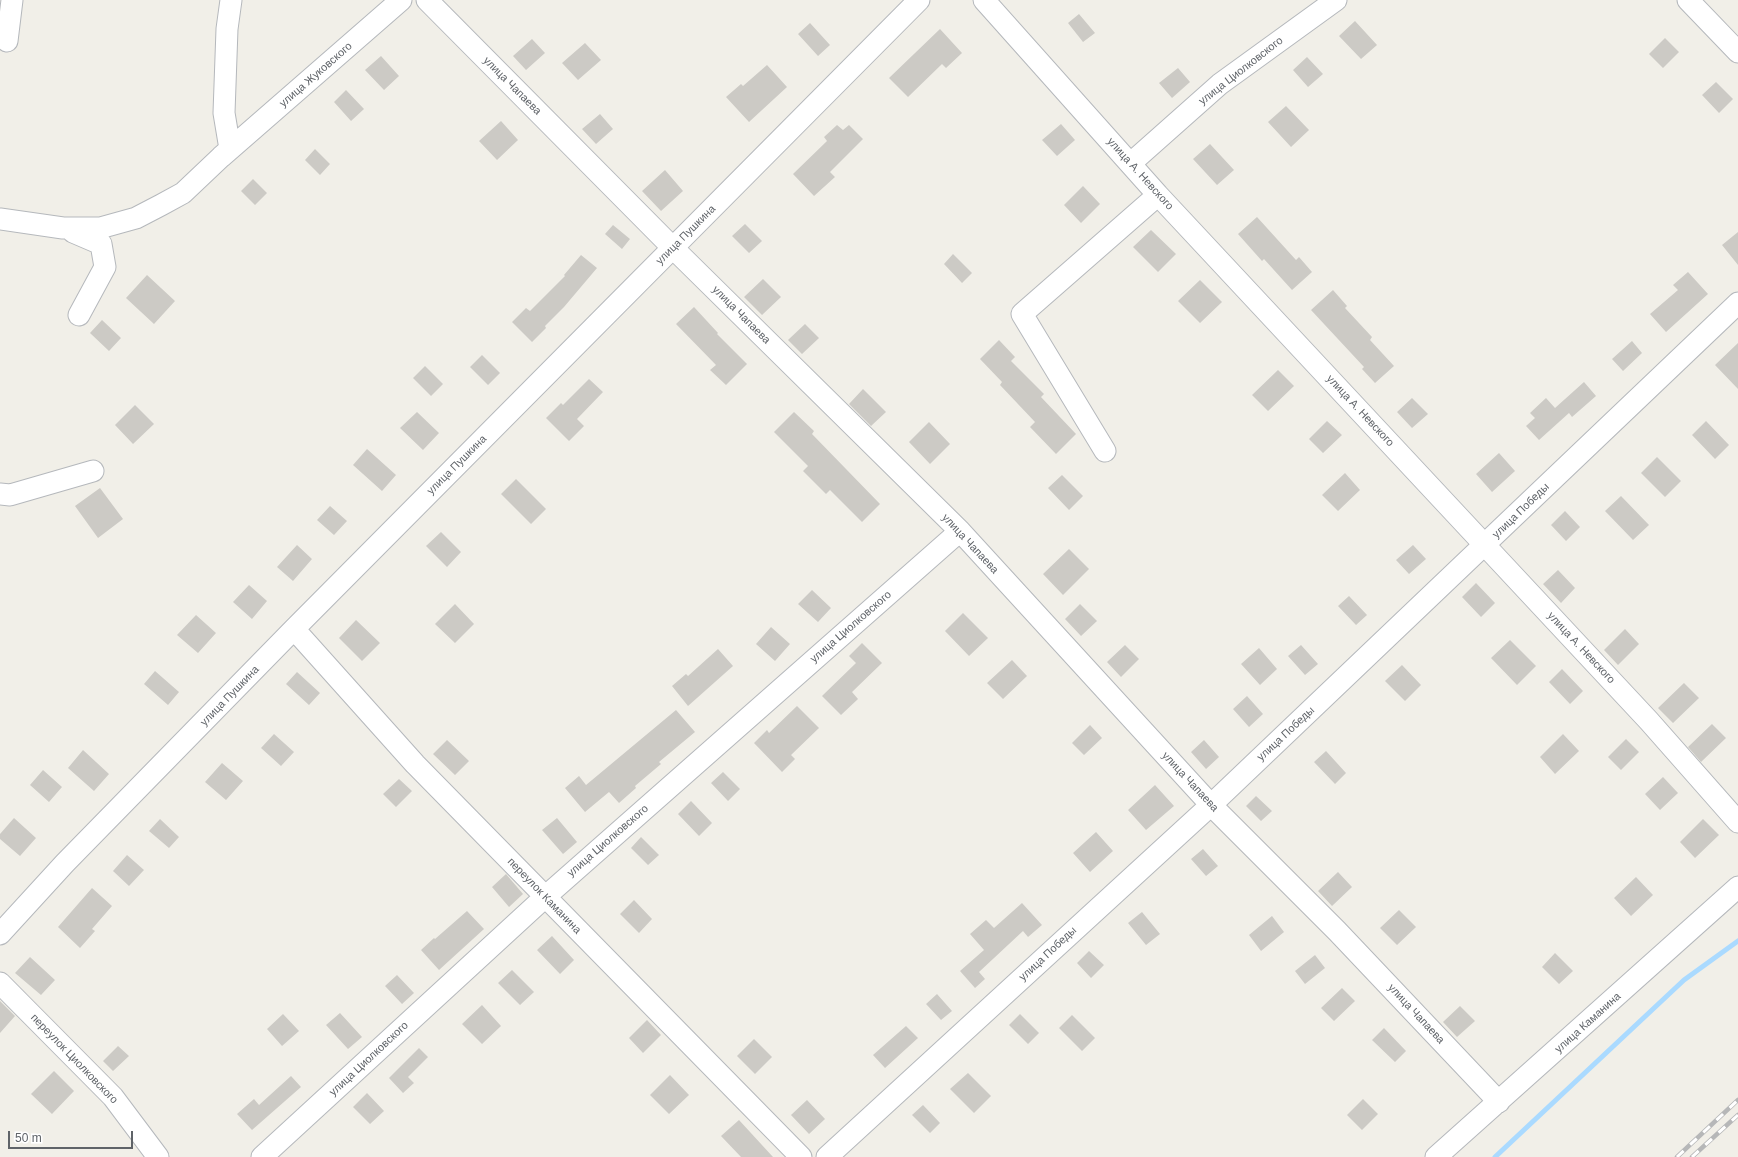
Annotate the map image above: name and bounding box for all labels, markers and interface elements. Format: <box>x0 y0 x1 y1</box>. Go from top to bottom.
street label: улица Циолковского <box>1196 34 1286 108</box>
street label: улица Жуковского <box>277 40 355 110</box>
street label: улица Чапаева <box>480 54 544 118</box>
street label: улица А. Невского <box>1104 135 1176 213</box>
street label: улица Пушкина <box>654 203 718 267</box>
street label: улица Чапаева <box>709 283 773 347</box>
street label: улица А. Невского <box>1323 373 1397 449</box>
street label: улица Пушкина <box>425 433 489 497</box>
street label: улица Победы <box>1490 481 1552 541</box>
street label: улица Чапаева <box>939 511 1001 577</box>
street label: улица Циолковского <box>808 588 894 666</box>
street label: улица А. Невского <box>1544 610 1618 686</box>
street label: улица Пушкина <box>198 663 262 729</box>
street label: улица Победы <box>1255 704 1317 764</box>
street label: улица Чапаева <box>1159 749 1221 815</box>
street label: улица Циолковского <box>565 802 651 880</box>
street label: переулок Каманина <box>504 855 584 937</box>
street label: улица Победы <box>1017 924 1079 984</box>
street label: улица Чапаева <box>1385 981 1447 1047</box>
street label: улица Каманина <box>1552 990 1624 1056</box>
street label: переулок Циолковского <box>28 1011 120 1107</box>
street label: улица Циолковского <box>327 1019 411 1099</box>
scale bar <box>10 1123 135 1149</box>
text: 50 m <box>15 1131 42 1145</box>

